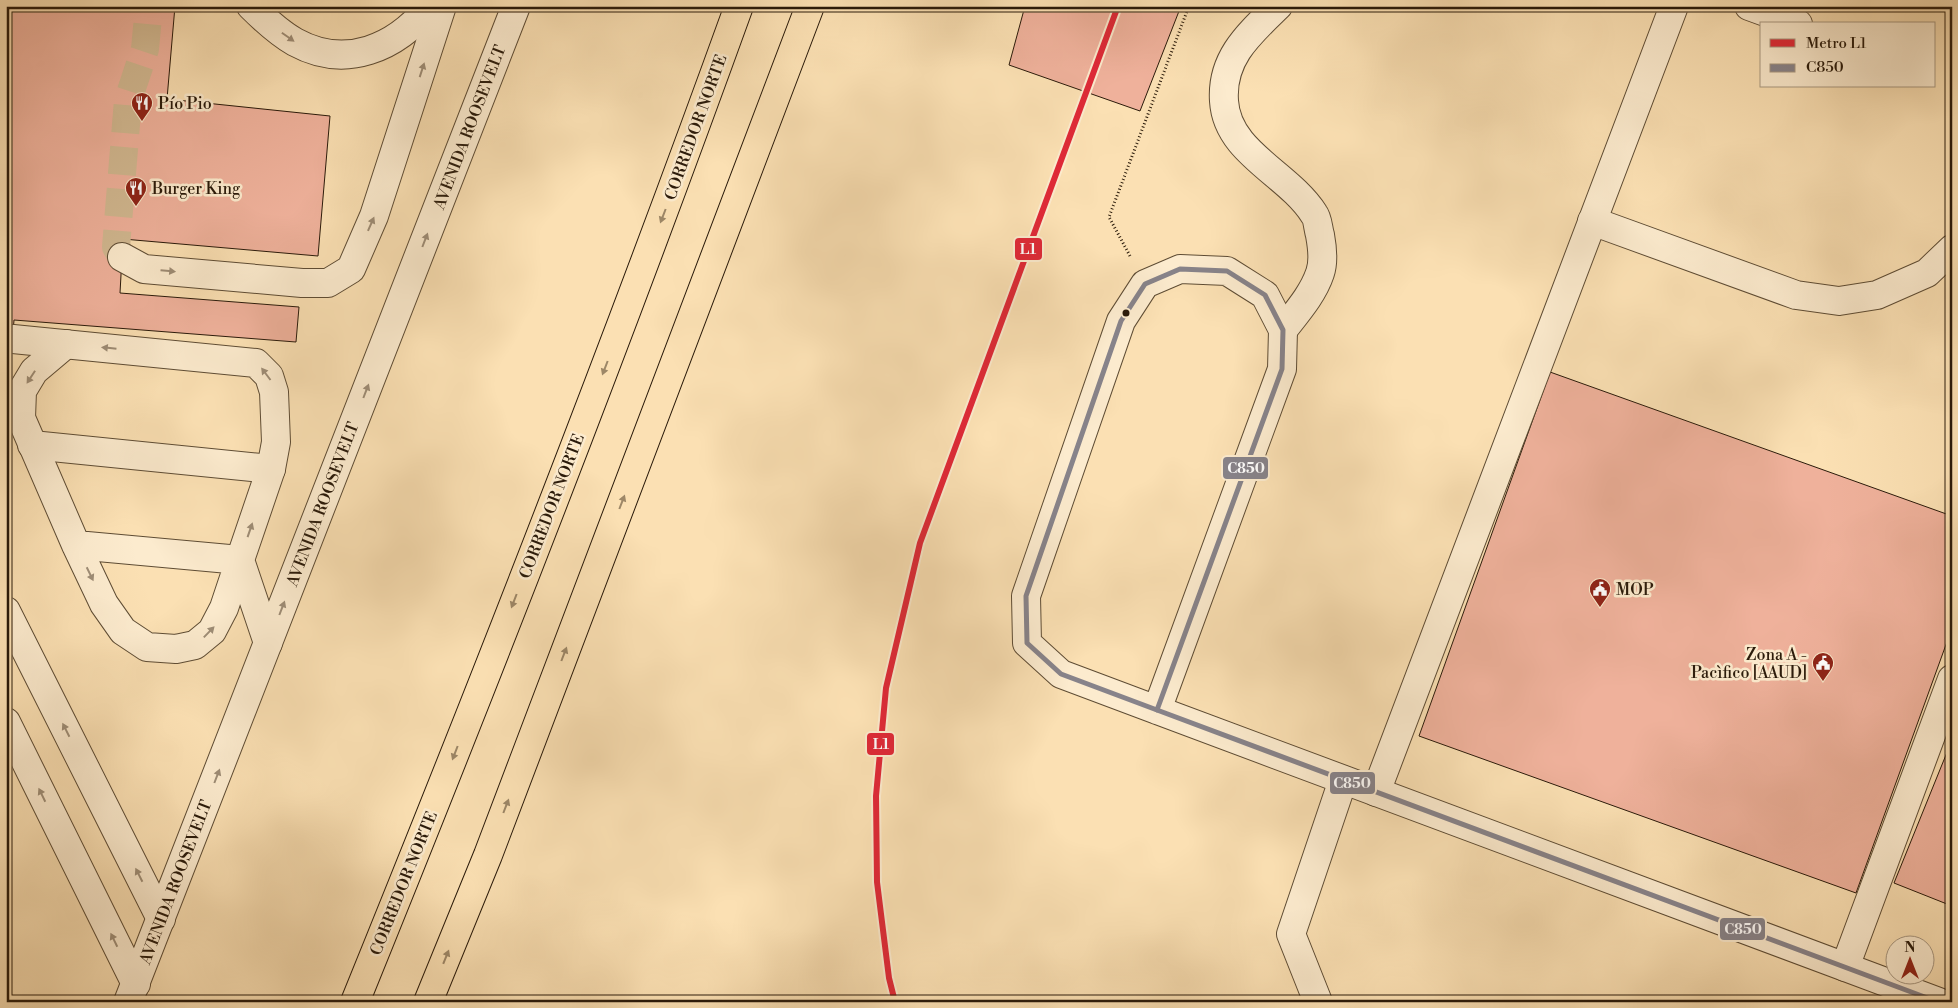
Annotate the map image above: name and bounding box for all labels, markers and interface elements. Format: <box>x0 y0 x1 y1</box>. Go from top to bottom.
legend <box>1760 22 1936 88</box>
one-way arrow <box>281 32 295 42</box>
text: Metro L1 <box>1806 34 1867 53</box>
street label: AVENIDA ROOSEVELT <box>429 42 511 213</box>
street label: CORREDOR NORTE <box>660 52 732 203</box>
text: C850 <box>1806 58 1844 77</box>
one-way arrow <box>418 62 426 77</box>
restaurant icon: Pío Pio <box>130 91 154 122</box>
place label: Pío Pio <box>158 94 212 114</box>
restaurant icon: Burger King <box>124 176 148 207</box>
place label: Burger King <box>151 179 241 199</box>
one-way arrow <box>659 209 666 224</box>
one-way arrow <box>367 217 375 231</box>
one-way arrow <box>422 232 429 247</box>
line badge: L1 <box>1014 237 1043 261</box>
text: L1 <box>1020 241 1036 259</box>
one-way arrow <box>160 268 176 276</box>
unlabelled marker <box>1121 308 1131 318</box>
one-way arrow <box>101 344 117 352</box>
one-way arrow <box>601 361 608 376</box>
one-way arrow <box>261 368 271 381</box>
one-way arrow <box>26 370 35 383</box>
one-way arrow <box>362 383 370 398</box>
street label: AVENIDA ROOSEVELT <box>282 419 364 590</box>
street label: CORREDOR NORTE <box>515 431 589 582</box>
line badge: C850 <box>1222 456 1269 480</box>
text: C850 <box>1227 460 1265 478</box>
one-way arrow <box>618 494 626 509</box>
one-way arrow <box>247 523 254 538</box>
one-way arrow <box>86 567 94 581</box>
public building icon: MOP <box>1588 577 1612 608</box>
place label: MOP <box>1616 580 1654 600</box>
one-way arrow <box>510 594 518 609</box>
one-way arrow <box>278 600 286 615</box>
one-way arrow <box>203 627 215 639</box>
place label: Zona A - Pacìfico [AAUD] <box>1691 645 1807 683</box>
one-way arrow <box>560 646 568 661</box>
public building icon: Zona A - Pacìfico [AAUD] <box>1811 651 1835 682</box>
one-way arrow <box>62 723 70 737</box>
line badge: L1 <box>866 732 895 756</box>
text: L1 <box>873 736 889 754</box>
one-way arrow <box>451 746 459 761</box>
one-way arrow <box>214 768 221 783</box>
line badge: C850 <box>1329 771 1376 795</box>
text: C850 <box>1333 775 1371 793</box>
one-way arrow <box>38 788 46 802</box>
street label: AVENIDA ROOSEVELT <box>135 797 217 968</box>
one-way arrow <box>503 799 511 813</box>
street label: CORREDOR NORTE <box>366 808 442 958</box>
one-way arrow <box>135 868 143 883</box>
line badge: C850 <box>1719 917 1766 941</box>
text: C850 <box>1724 921 1762 939</box>
one-way arrow <box>110 933 118 948</box>
north arrow <box>1886 936 1936 986</box>
text: N <box>1904 939 1916 957</box>
one-way arrow <box>442 949 450 964</box>

